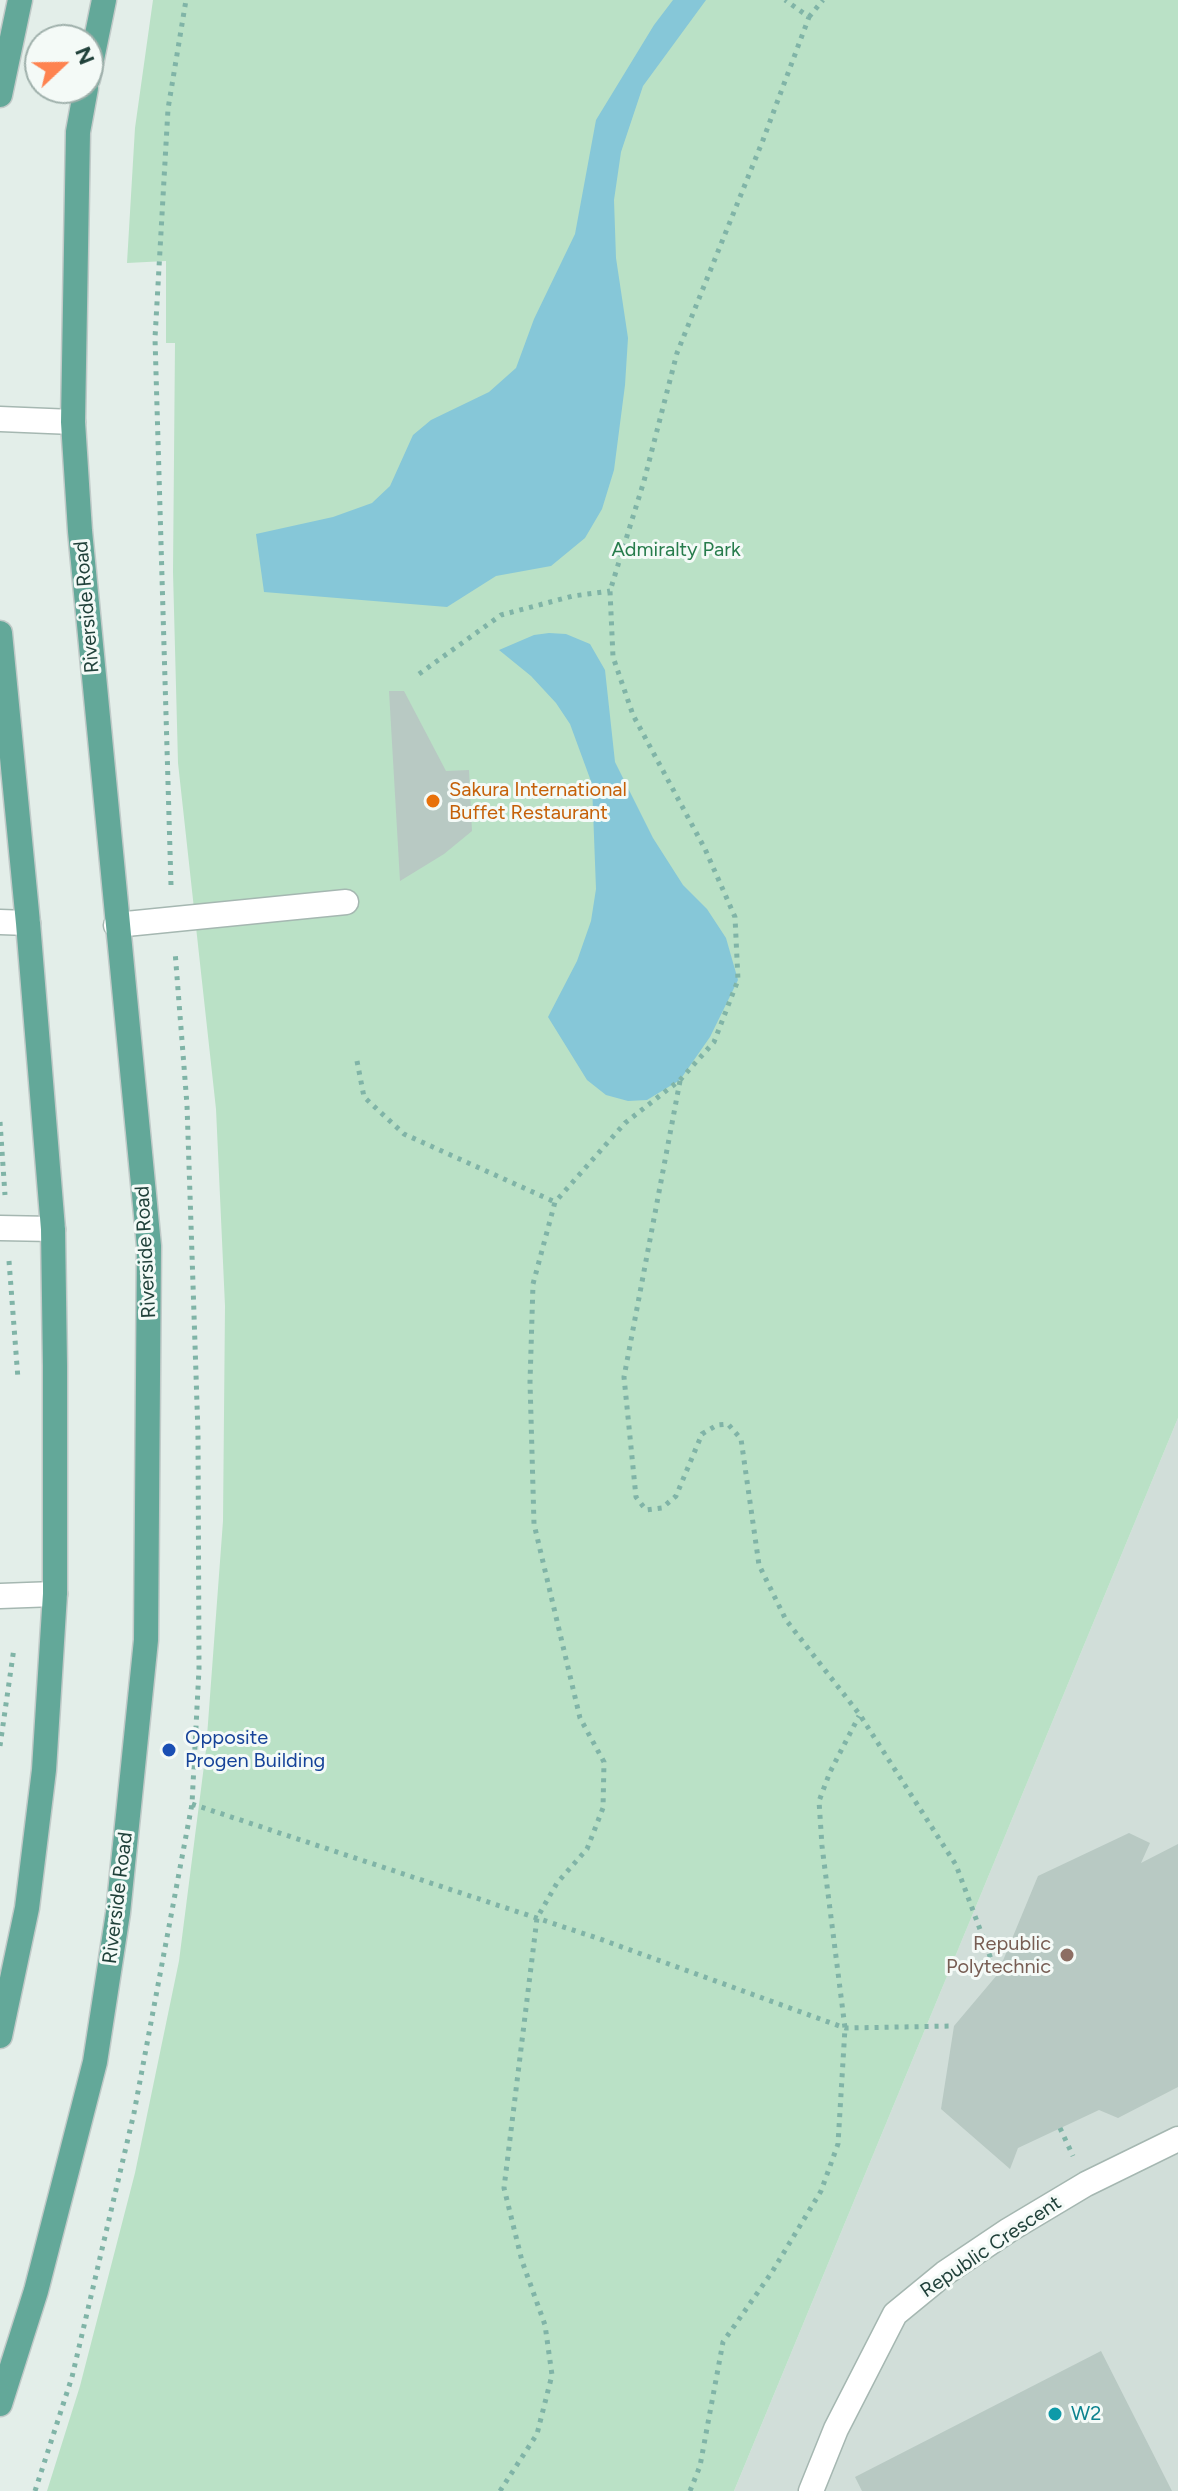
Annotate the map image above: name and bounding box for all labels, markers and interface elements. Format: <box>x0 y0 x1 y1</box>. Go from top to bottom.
north arrow <box>24 24 104 104</box>
text: N <box>69 43 101 69</box>
park label: Admiralty Park <box>611 538 741 562</box>
street label: Riverside Road <box>69 540 105 674</box>
place label: Sakura International Buffet Restaurant <box>449 778 627 825</box>
marker: Sakura International Buffet Restaurant <box>424 792 442 810</box>
street label: Riverside Road <box>131 1185 161 1319</box>
place label: Opposite Progen Building <box>185 1726 325 1773</box>
marker: Opposite Progen Building <box>160 1741 178 1759</box>
street label: Riverside Road <box>98 1831 138 1965</box>
place label: Republic Polytechnic <box>946 1932 1051 1979</box>
marker: Republic Polytechnic <box>1058 1946 1076 1964</box>
street label: Republic Crescent <box>916 2191 1066 2303</box>
place label: W2 <box>1071 2402 1101 2426</box>
marker: W2 <box>1046 2405 1064 2423</box>

